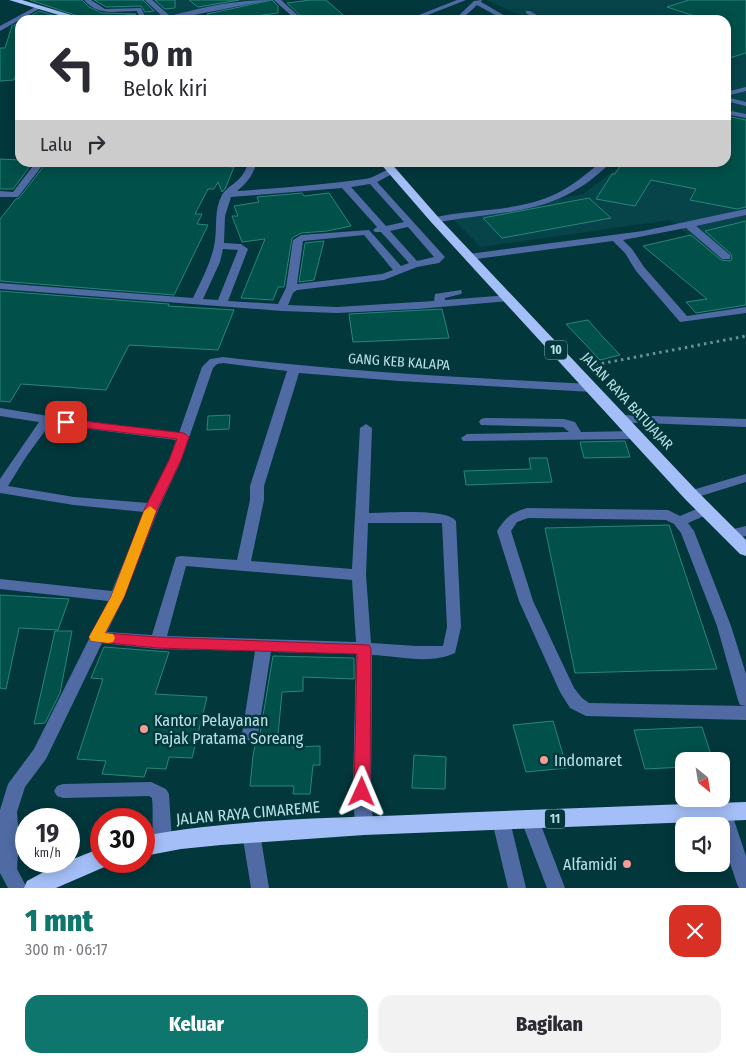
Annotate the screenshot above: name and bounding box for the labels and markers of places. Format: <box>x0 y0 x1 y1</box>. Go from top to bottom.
pin <box>45 401 87 443</box>
place label: Kantor Pelayanan Pajak Pratama Soreang <box>154 711 304 748</box>
marker: Kantor Pelayanan Pajak Pratama Soreang <box>138 723 150 735</box>
place label: Indomaret <box>554 751 623 770</box>
marker: Indomaret <box>538 754 550 766</box>
place label: Alfamidi <box>563 855 617 874</box>
marker: Alfamidi <box>621 858 633 870</box>

